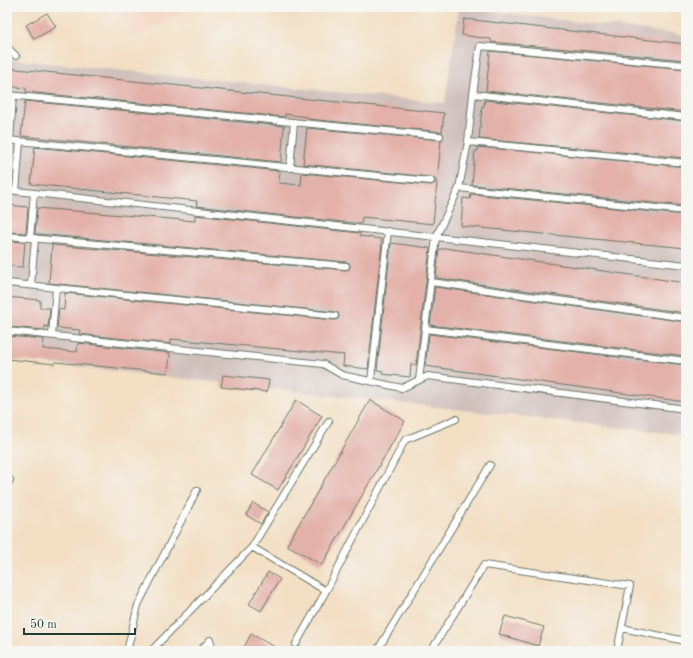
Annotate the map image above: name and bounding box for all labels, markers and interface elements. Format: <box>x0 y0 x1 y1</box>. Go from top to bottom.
scale bar <box>24 610 135 636</box>
text: 50 m <box>30 618 57 631</box>

